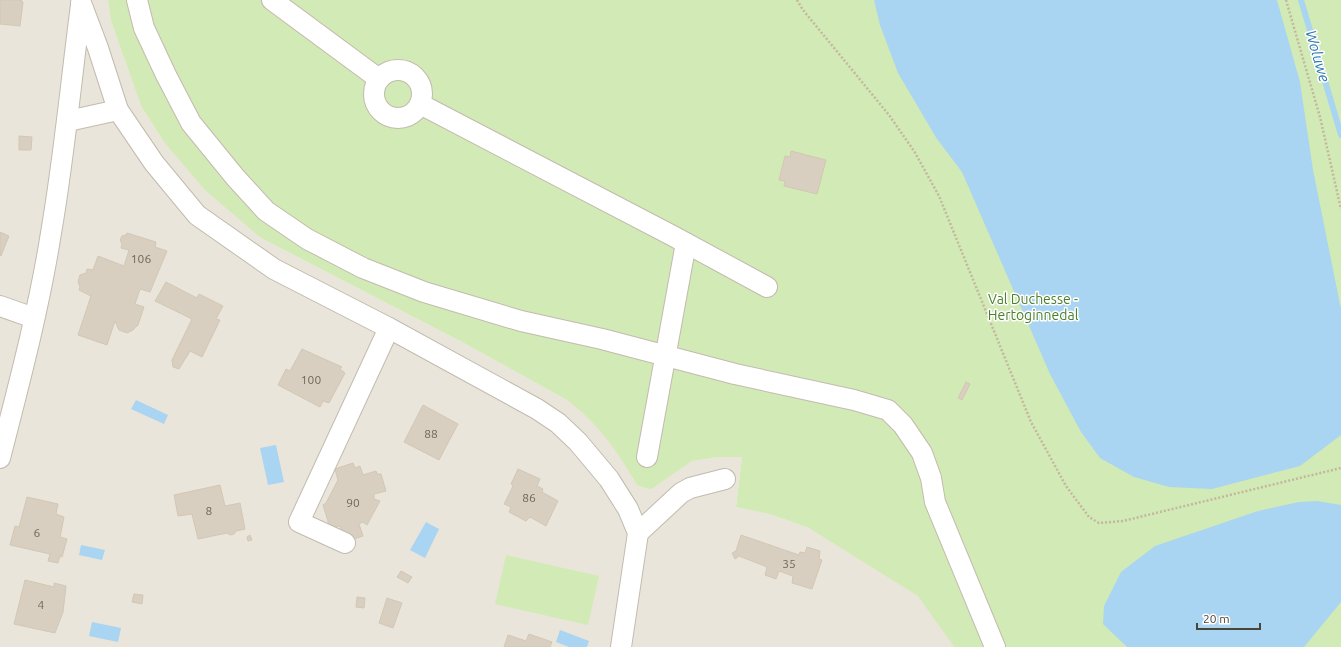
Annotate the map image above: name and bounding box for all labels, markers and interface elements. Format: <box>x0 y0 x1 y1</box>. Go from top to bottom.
water label: Woluwe <box>1303 28 1334 84</box>
house number: 106 <box>131 252 151 265</box>
park label: Val Duchesse - Hertoginnedal <box>988 291 1079 323</box>
house number: 100 <box>301 373 321 386</box>
house number: 88 <box>424 427 438 440</box>
house number: 86 <box>522 491 536 504</box>
house number: 90 <box>346 496 360 509</box>
house number: 8 <box>206 504 213 517</box>
house number: 6 <box>34 526 41 539</box>
house number: 35 <box>782 557 796 570</box>
house number: 4 <box>38 598 45 611</box>
scale bar <box>1197 605 1260 631</box>
text: 20 m <box>1203 612 1230 625</box>

